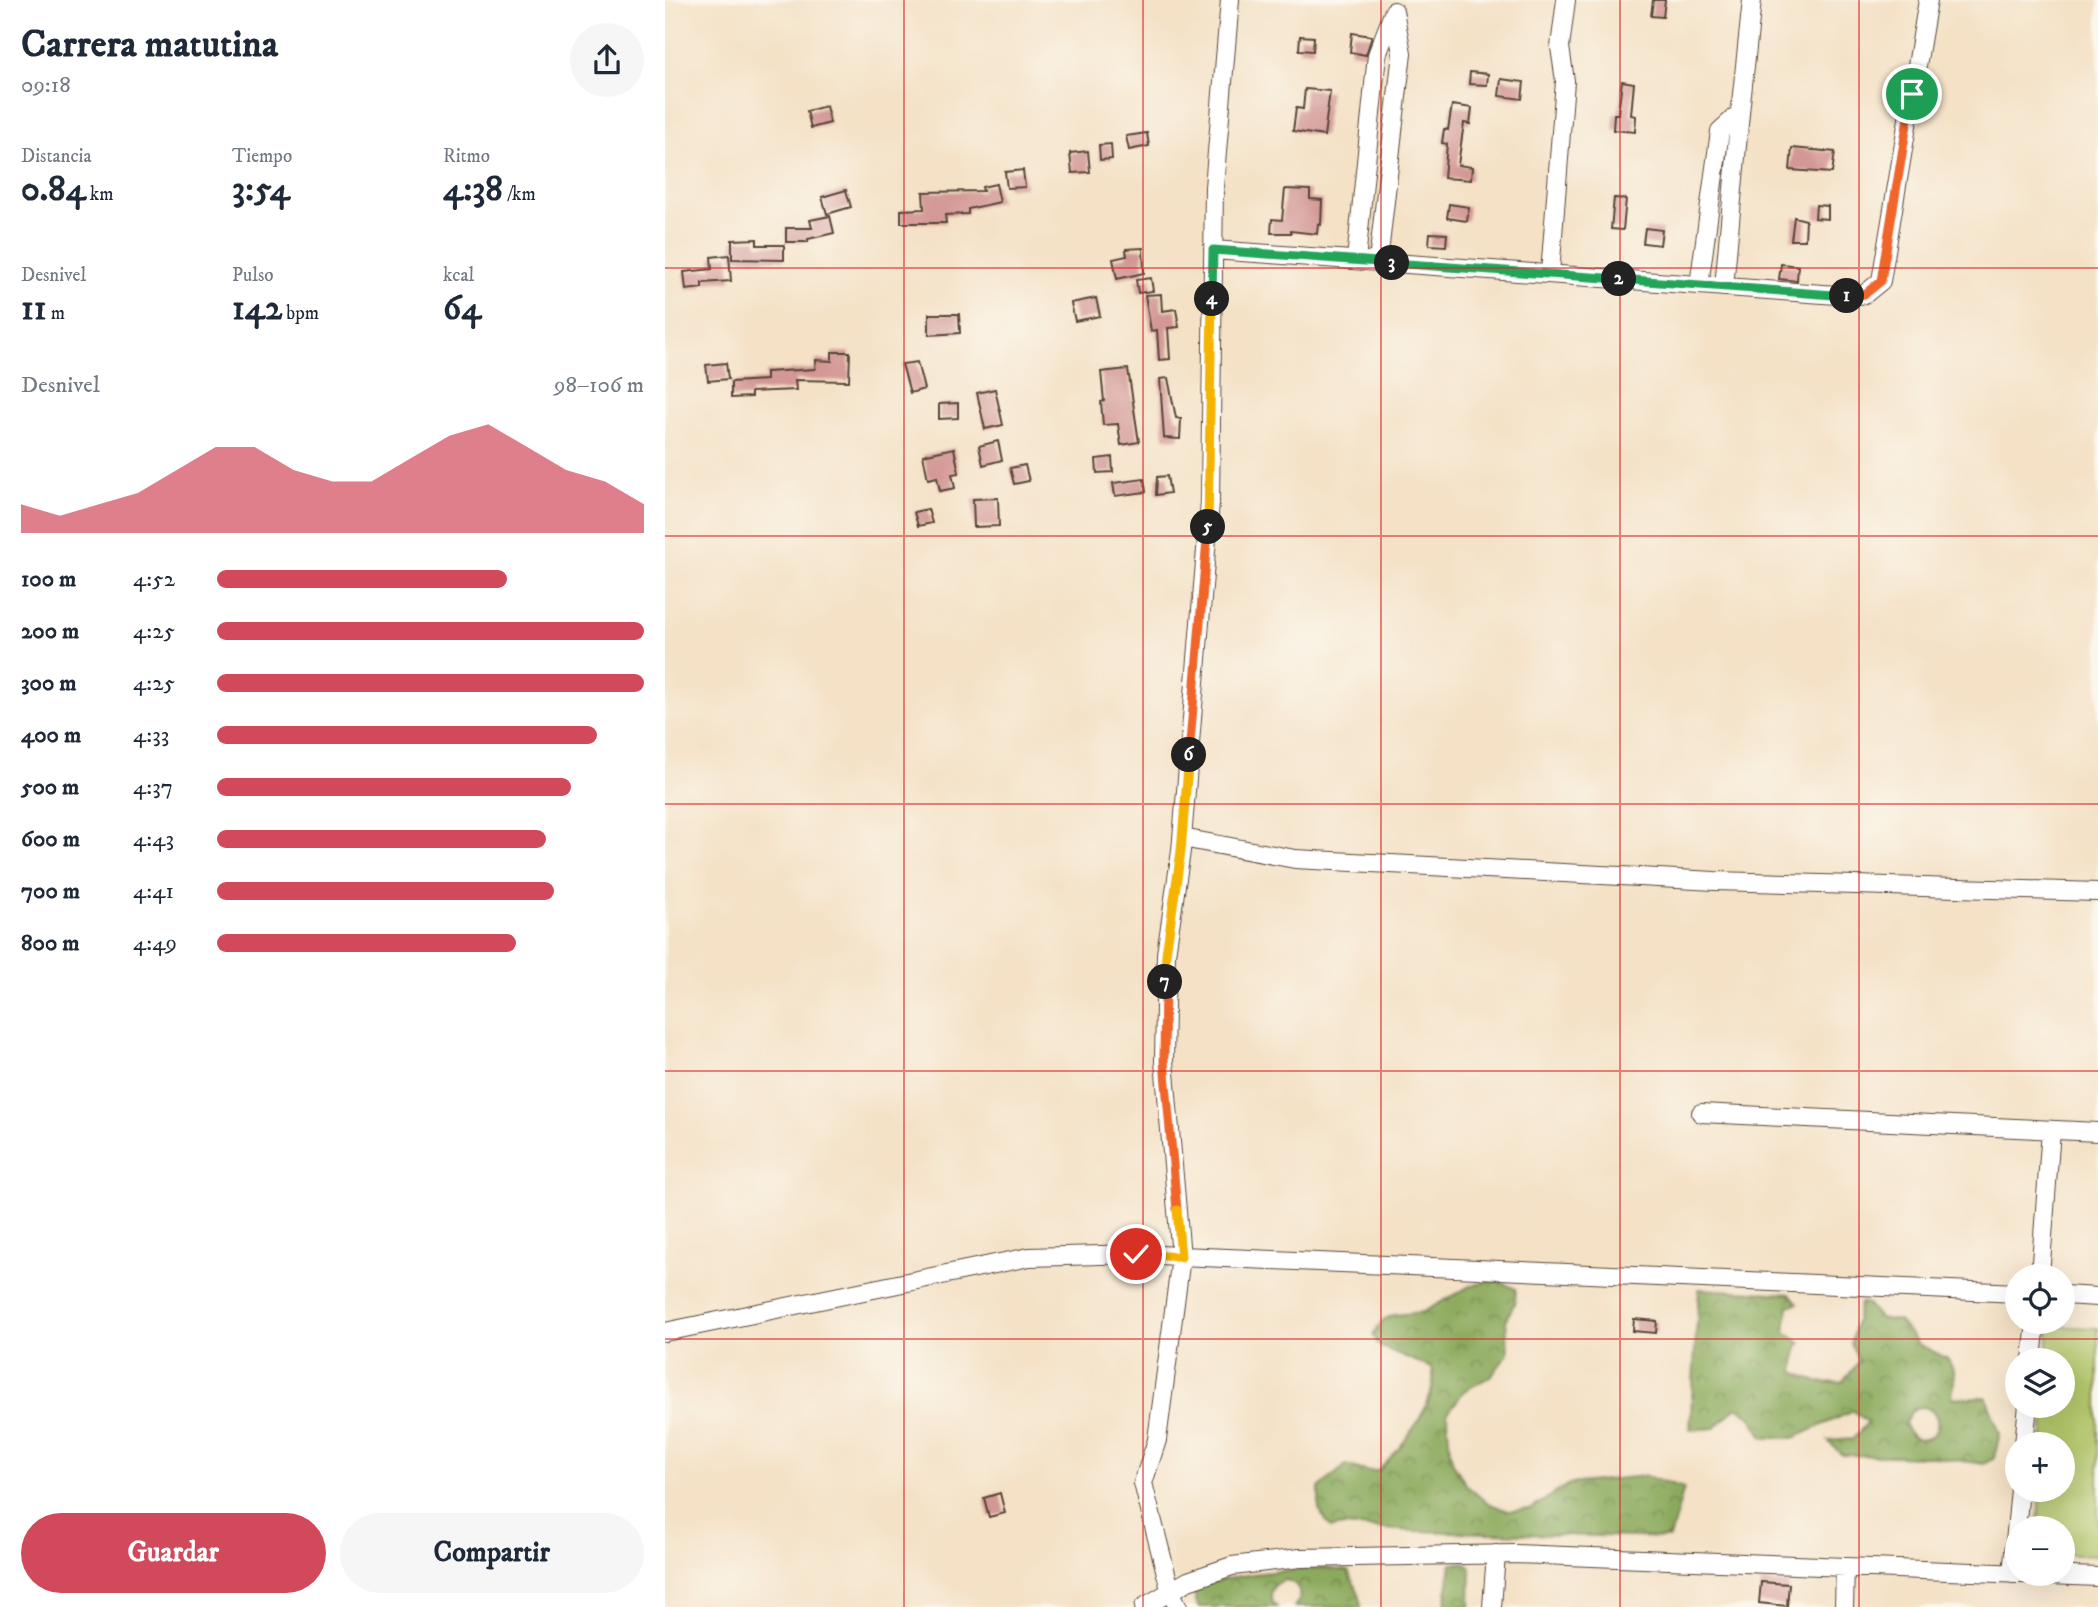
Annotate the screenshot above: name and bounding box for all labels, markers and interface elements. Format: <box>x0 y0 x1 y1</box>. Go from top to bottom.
text: Carrera matutina <box>21 21 278 69</box>
button: share <box>570 23 644 97</box>
pin <box>1882 64 1942 124</box>
text: 09:18 <box>21 71 71 100</box>
icon: arrive <box>1893 75 1931 113</box>
text: Distancia <box>21 145 92 168</box>
text: Tiempo <box>232 145 292 168</box>
text: Ritmo <box>443 145 490 168</box>
text: 0.84 <box>21 168 86 212</box>
text: 3:54 <box>232 168 290 212</box>
text: 4:38 <box>443 168 503 212</box>
text: km <box>86 183 114 206</box>
text: /km <box>503 183 536 206</box>
pin: 3 <box>1375 246 1409 280</box>
text: 3 <box>1388 251 1395 274</box>
pin: 2 <box>1601 262 1637 296</box>
text: Desnivel <box>21 264 86 287</box>
text: Pulso <box>232 264 274 287</box>
text: kcal <box>443 264 474 287</box>
text: 2 <box>1614 267 1623 290</box>
pin: 1 <box>1829 278 1865 314</box>
pin: 4 <box>1195 282 1229 316</box>
text: 1 <box>1843 284 1850 307</box>
text: 11 <box>21 287 47 331</box>
text: 142 <box>232 287 282 331</box>
text: 64 <box>443 287 481 331</box>
text: 4 <box>1206 287 1217 310</box>
text: m <box>47 302 65 325</box>
text: bpm <box>282 302 319 325</box>
text: Desnivel <box>21 371 100 400</box>
text: 98–106 m <box>554 371 644 400</box>
pin: 5 <box>1191 510 1225 544</box>
text: 5 <box>1203 515 1212 538</box>
text: 100 m <box>21 565 76 594</box>
text: 4:52 <box>133 565 175 594</box>
text: 200 m <box>21 617 79 646</box>
text: 4:25 <box>133 617 175 646</box>
text: 300 m <box>21 669 77 698</box>
text: 4:25 <box>133 669 175 698</box>
text: 400 m <box>21 721 81 750</box>
text: 4:33 <box>133 721 169 750</box>
pin: 6 <box>1171 738 1207 772</box>
text: 6 <box>1184 743 1193 766</box>
text: 500 m <box>21 773 79 802</box>
text: 4:37 <box>133 773 173 802</box>
text: 600 m <box>21 825 80 854</box>
text: 4:43 <box>133 825 174 854</box>
text: 700 m <box>21 877 80 906</box>
text: 4:41 <box>133 877 174 906</box>
text: 800 m <box>21 929 79 958</box>
text: 4:49 <box>133 929 177 958</box>
pin: 7 <box>1147 964 1183 1000</box>
text: 7 <box>1159 970 1170 993</box>
pin <box>1106 1224 1166 1284</box>
icon: check <box>1117 1235 1155 1273</box>
map controls <box>2005 1264 2075 1586</box>
button: locate <box>2005 1264 2075 1334</box>
button: layers <box>2005 1348 2075 1418</box>
button: + <box>2005 1432 2075 1502</box>
button: Guardar <box>21 1513 326 1593</box>
button: Compartir <box>340 1513 644 1593</box>
button: − <box>2005 1516 2075 1586</box>

